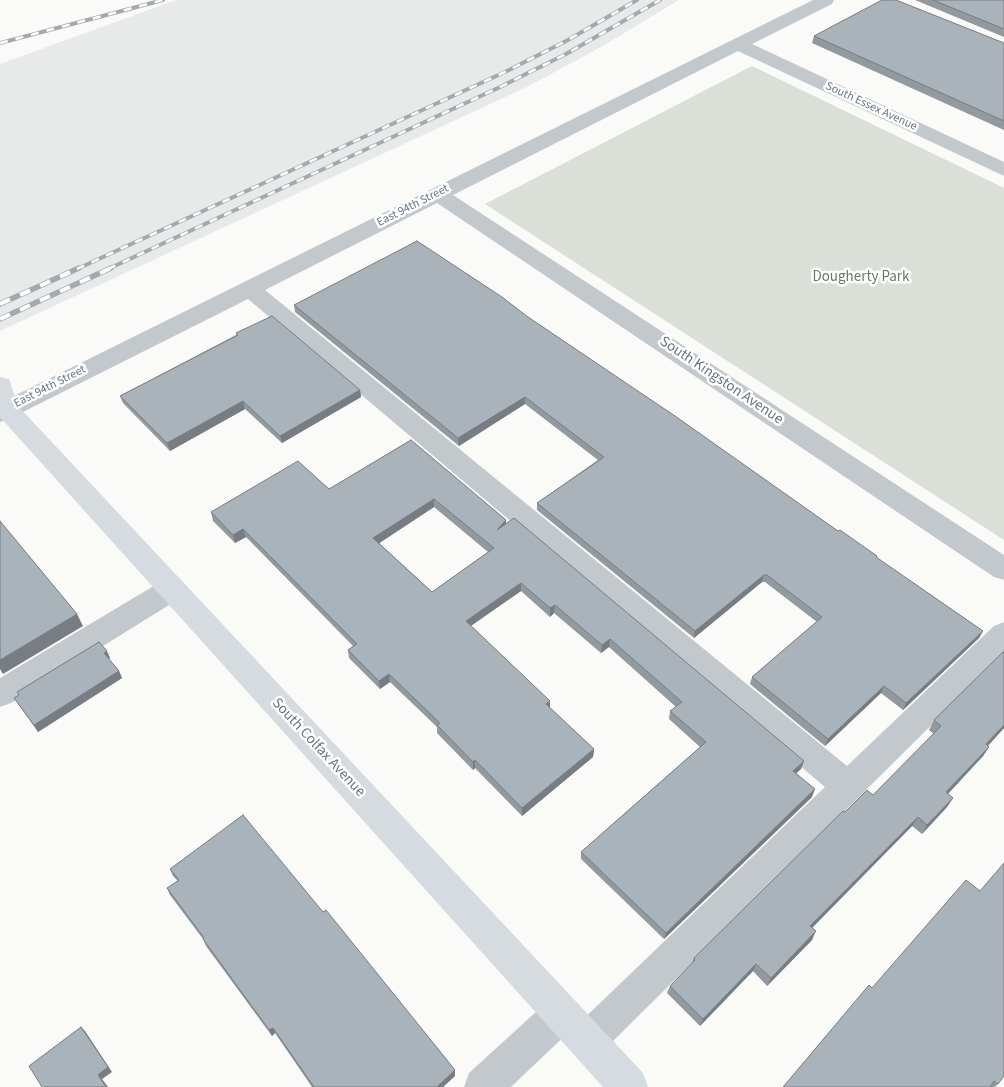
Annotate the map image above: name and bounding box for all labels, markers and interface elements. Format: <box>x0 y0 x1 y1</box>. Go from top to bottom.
street label: South Essex Avenue <box>823 79 919 135</box>
street label: East 94th Street <box>375 182 451 230</box>
park label: Dougherty Park <box>813 269 909 287</box>
street label: South Kingston Avenue <box>656 333 786 429</box>
street label: East 94th Street <box>12 363 88 411</box>
street label: South Colfax Avenue <box>268 695 368 801</box>

